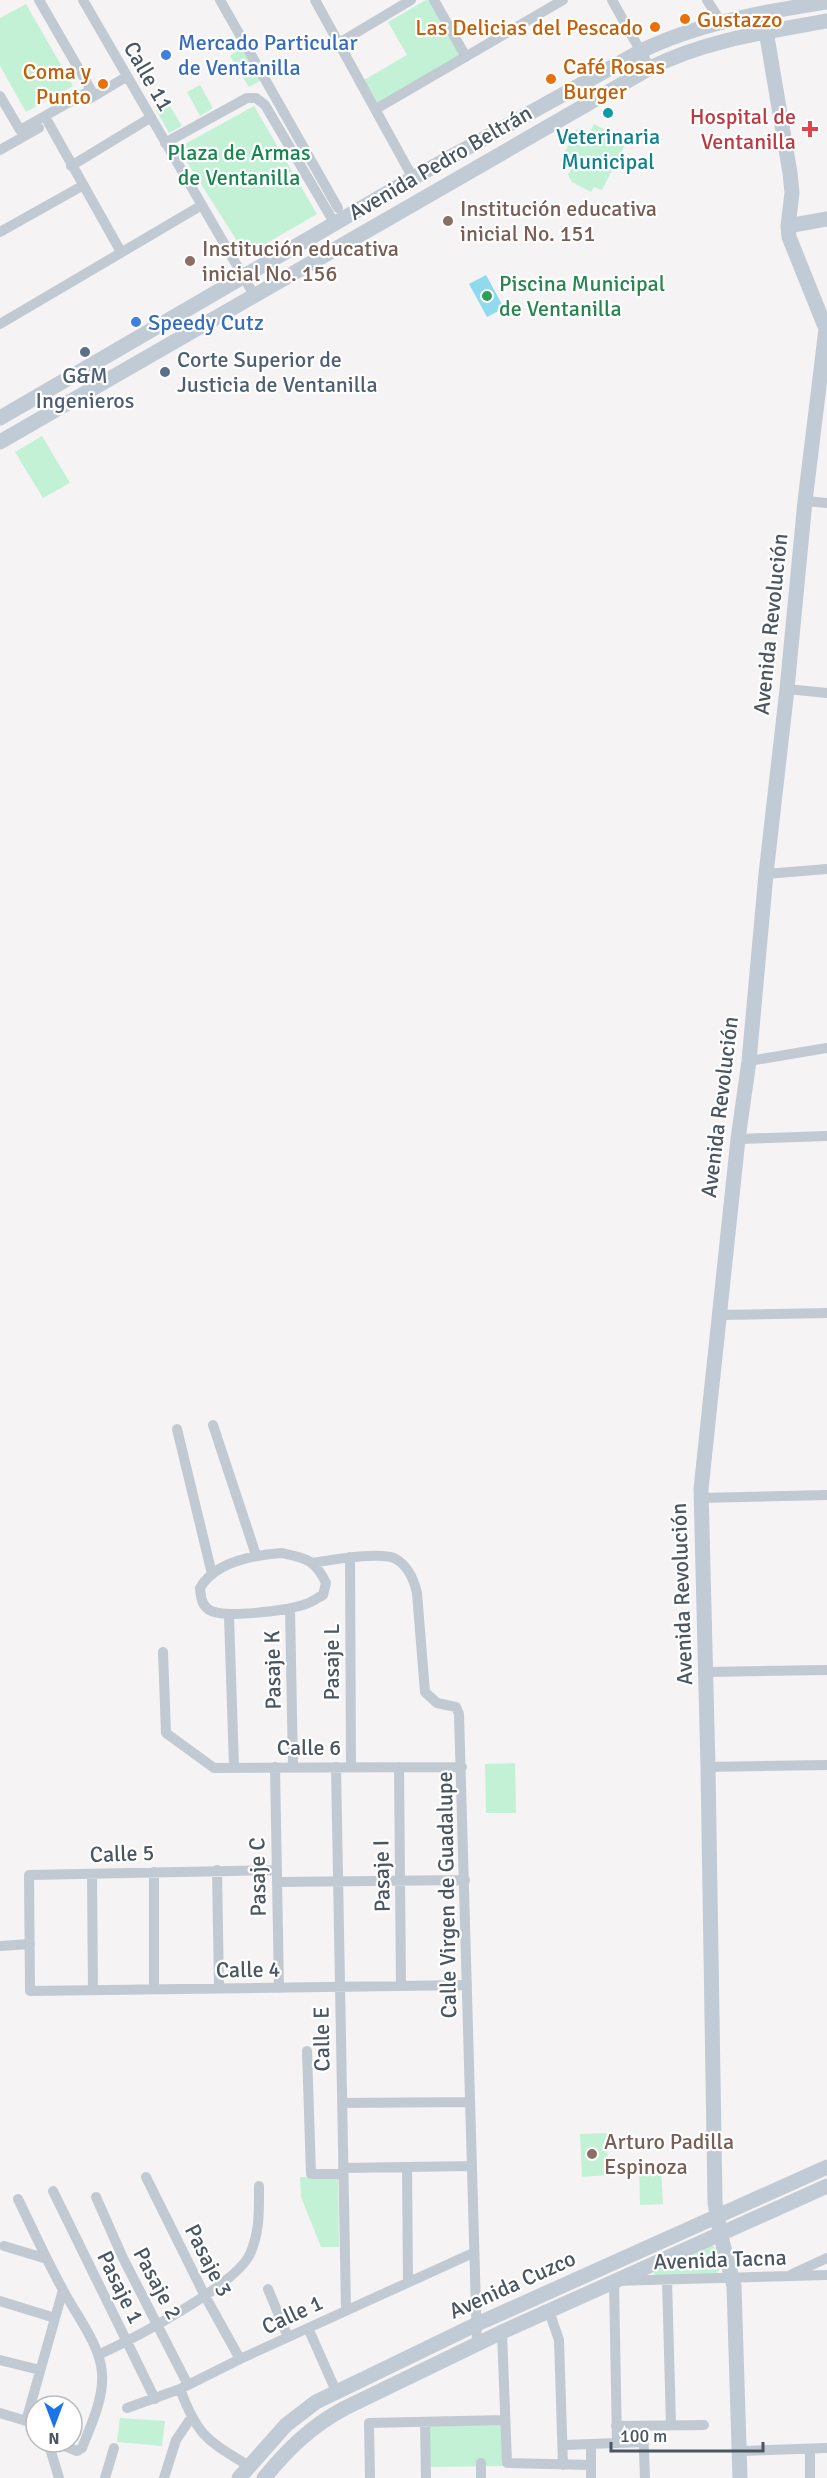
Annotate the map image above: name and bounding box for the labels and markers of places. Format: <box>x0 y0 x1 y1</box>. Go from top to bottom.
place label: Gustazzo <box>697 6 782 33</box>
marker: Gustazzo <box>678 12 692 26</box>
place label: Las Delicias del Pescado <box>415 14 643 41</box>
marker: Las Delicias del Pescado <box>648 20 662 34</box>
place label: Mercado Particular de Ventanilla <box>178 29 358 81</box>
marker: Mercado Particular de Ventanilla <box>159 48 173 62</box>
place label: Café Rosas Burger <box>563 53 665 105</box>
place label: Coma y Punto <box>23 58 92 110</box>
marker: Café Rosas Burger <box>544 72 558 86</box>
marker: Coma y Punto <box>96 77 110 91</box>
place label: Hospital de Ventanilla <box>690 103 796 155</box>
marker: Veterinaria Municipal <box>601 106 615 120</box>
marker: Hospital de Ventanilla <box>801 120 819 138</box>
place label: Veterinaria Municipal <box>556 123 660 175</box>
place label: Institución educativa inicial No. 151 <box>460 195 657 247</box>
marker: Institución educativa inicial No. 151 <box>441 214 455 228</box>
place label: Institución educativa inicial No. 156 <box>202 235 399 287</box>
marker: Institución educativa inicial No. 156 <box>183 254 197 268</box>
place label: Piscina Municipal de Ventanilla <box>499 270 665 322</box>
marker: Piscina Municipal de Ventanilla <box>480 289 494 303</box>
place label: Speedy Cutz <box>148 309 264 336</box>
marker: Speedy Cutz <box>129 315 143 329</box>
marker: G&M Ingenieros <box>78 345 92 359</box>
place label: Corte Superior de Justicia de Ventanilla <box>177 346 378 398</box>
place label: G&M Ingenieros <box>36 362 134 414</box>
marker: Corte Superior de Justicia de Ventanilla <box>158 365 172 379</box>
place label: Arturo Padilla Espinoza <box>604 2128 734 2180</box>
marker: Arturo Padilla Espinoza <box>585 2147 599 2161</box>

